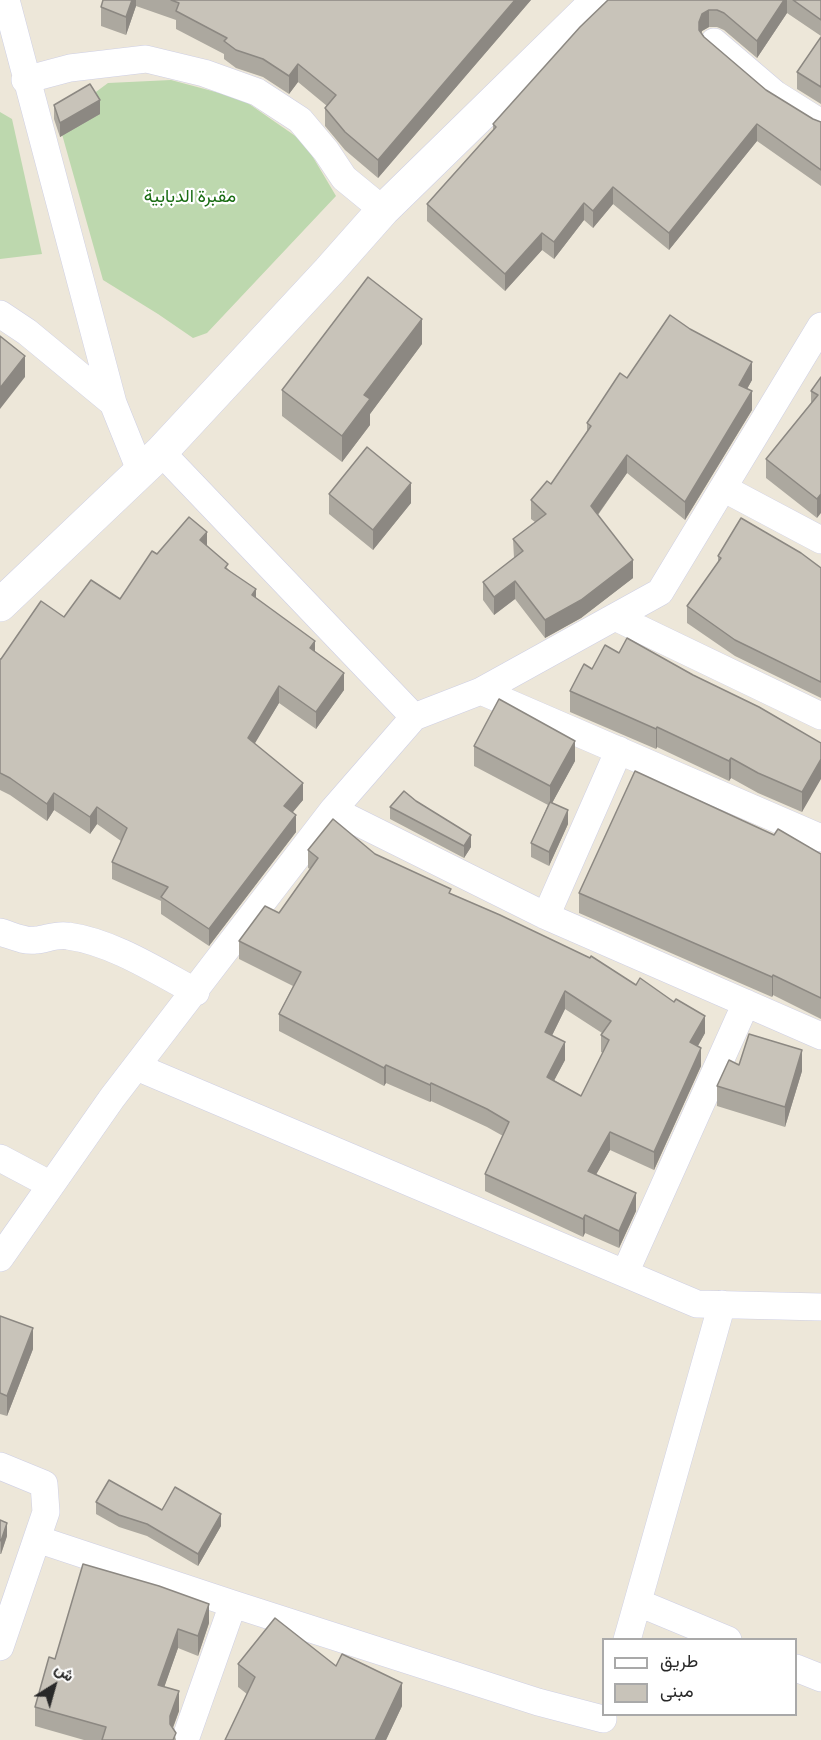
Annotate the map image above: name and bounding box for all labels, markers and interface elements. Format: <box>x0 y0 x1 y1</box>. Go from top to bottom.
park label: مقبرة الدبابية <box>144 185 236 207</box>
legend <box>602 1638 797 1716</box>
text: طريق <box>660 1649 698 1671</box>
north arrow <box>24 1656 84 1716</box>
text: ش <box>52 1658 79 1685</box>
text: مبنى <box>660 1679 694 1701</box>

